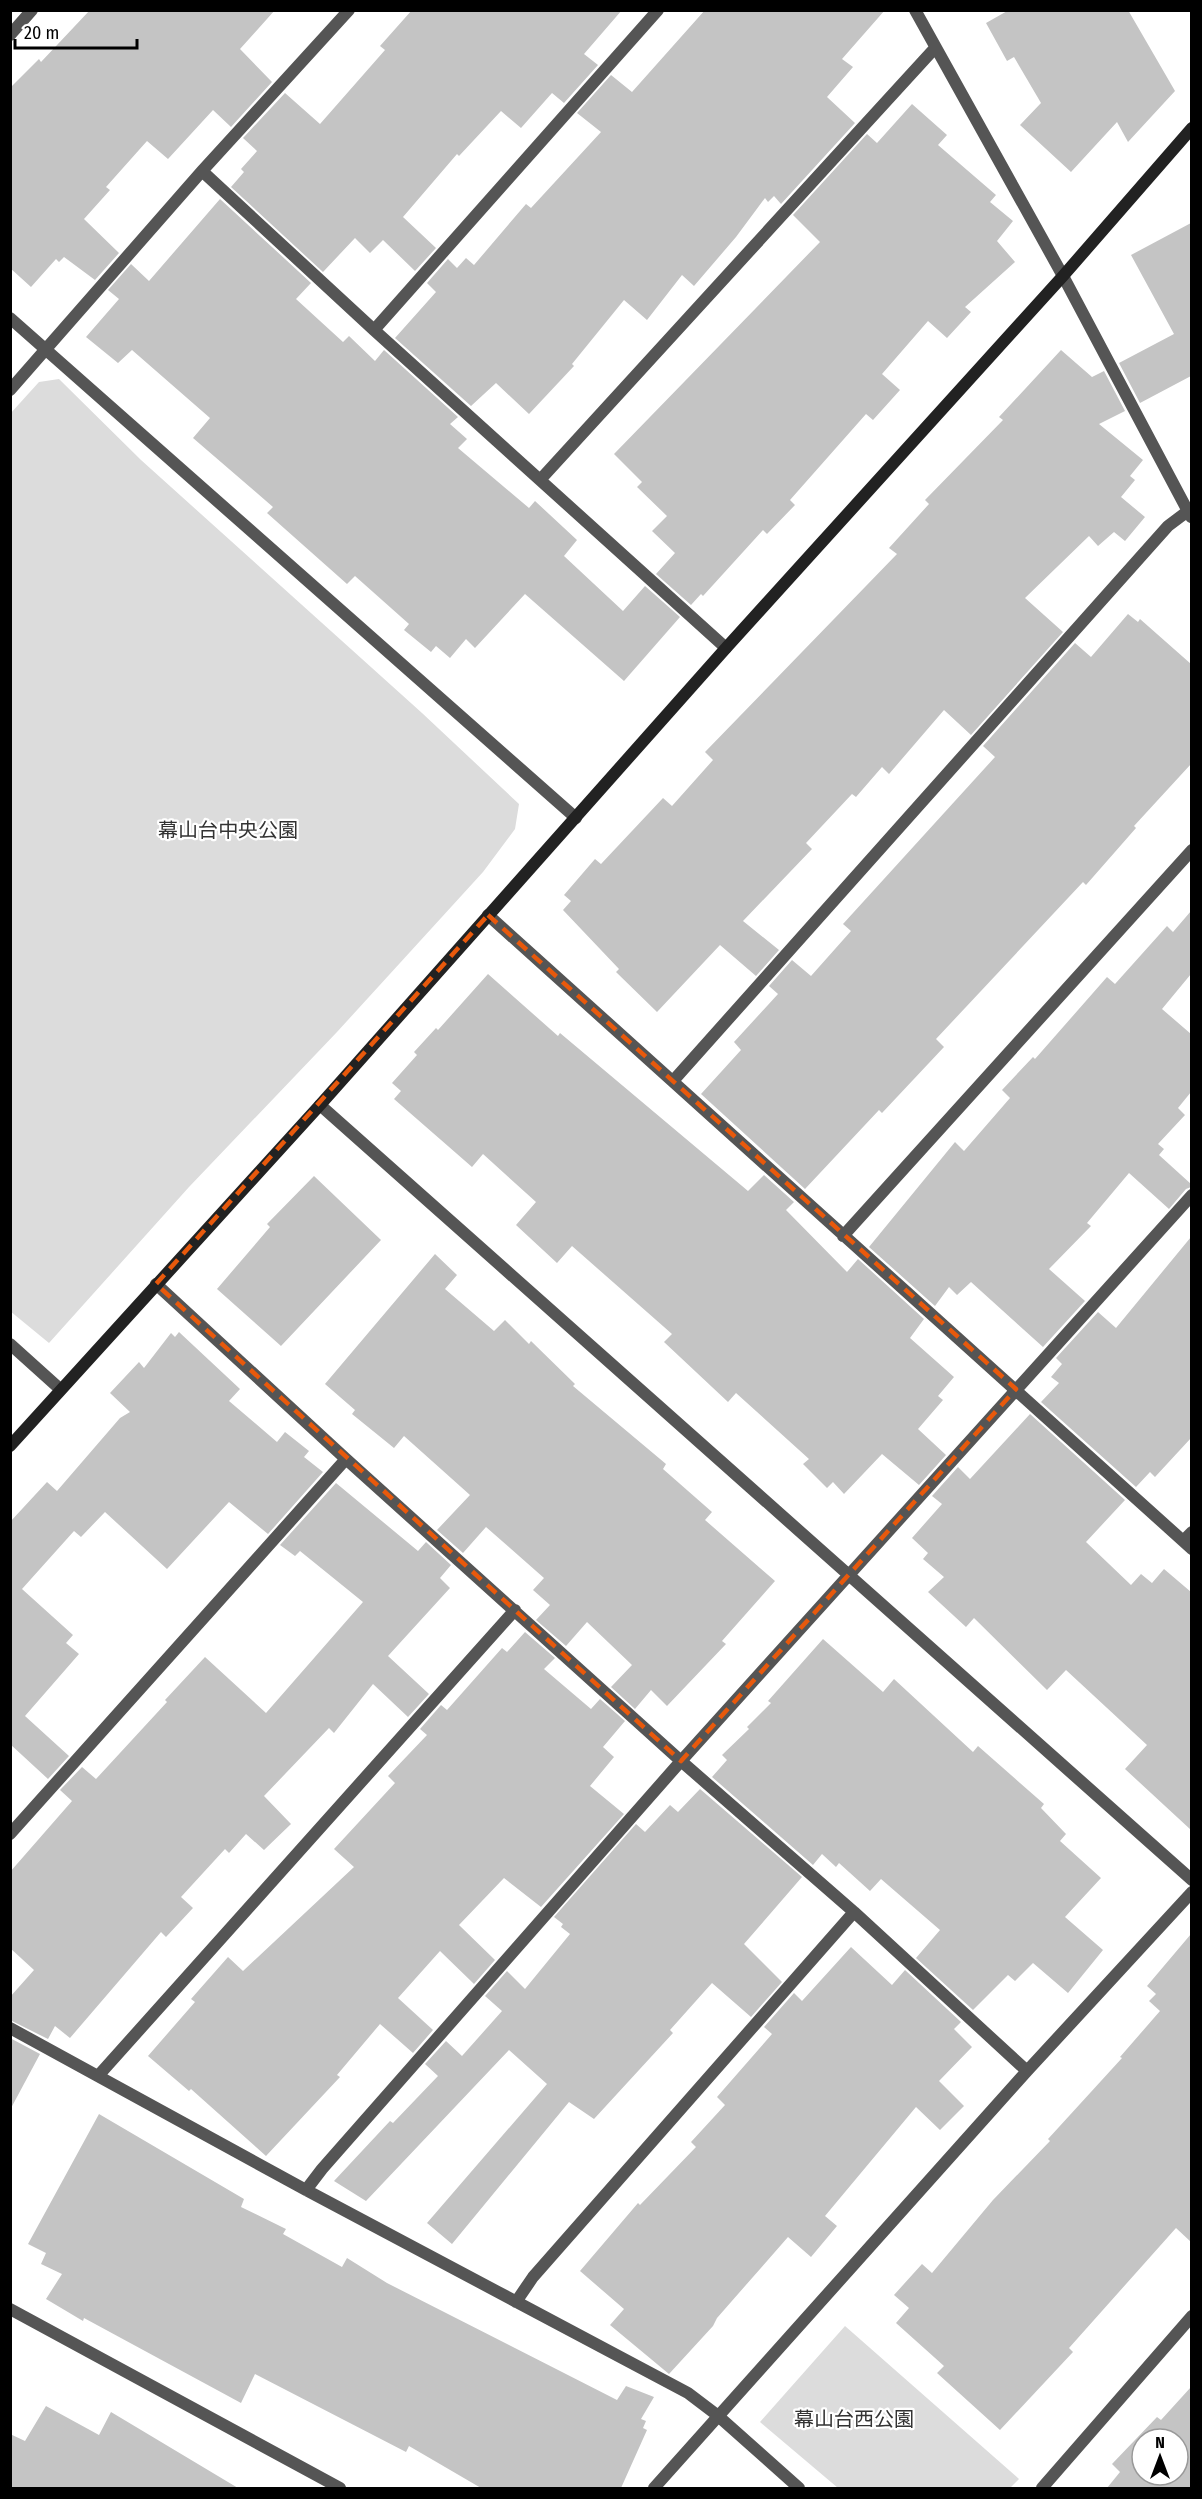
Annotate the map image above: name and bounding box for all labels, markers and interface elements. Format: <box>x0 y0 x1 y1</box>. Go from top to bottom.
scale bar <box>15 12 136 50</box>
text: 20 m <box>24 22 59 44</box>
park label: 幕山台中央公園 <box>158 818 298 842</box>
park label: 幕山台西公園 <box>794 2407 914 2431</box>
north arrow <box>1130 2427 1190 2487</box>
text: N <box>1155 2433 1165 2452</box>

